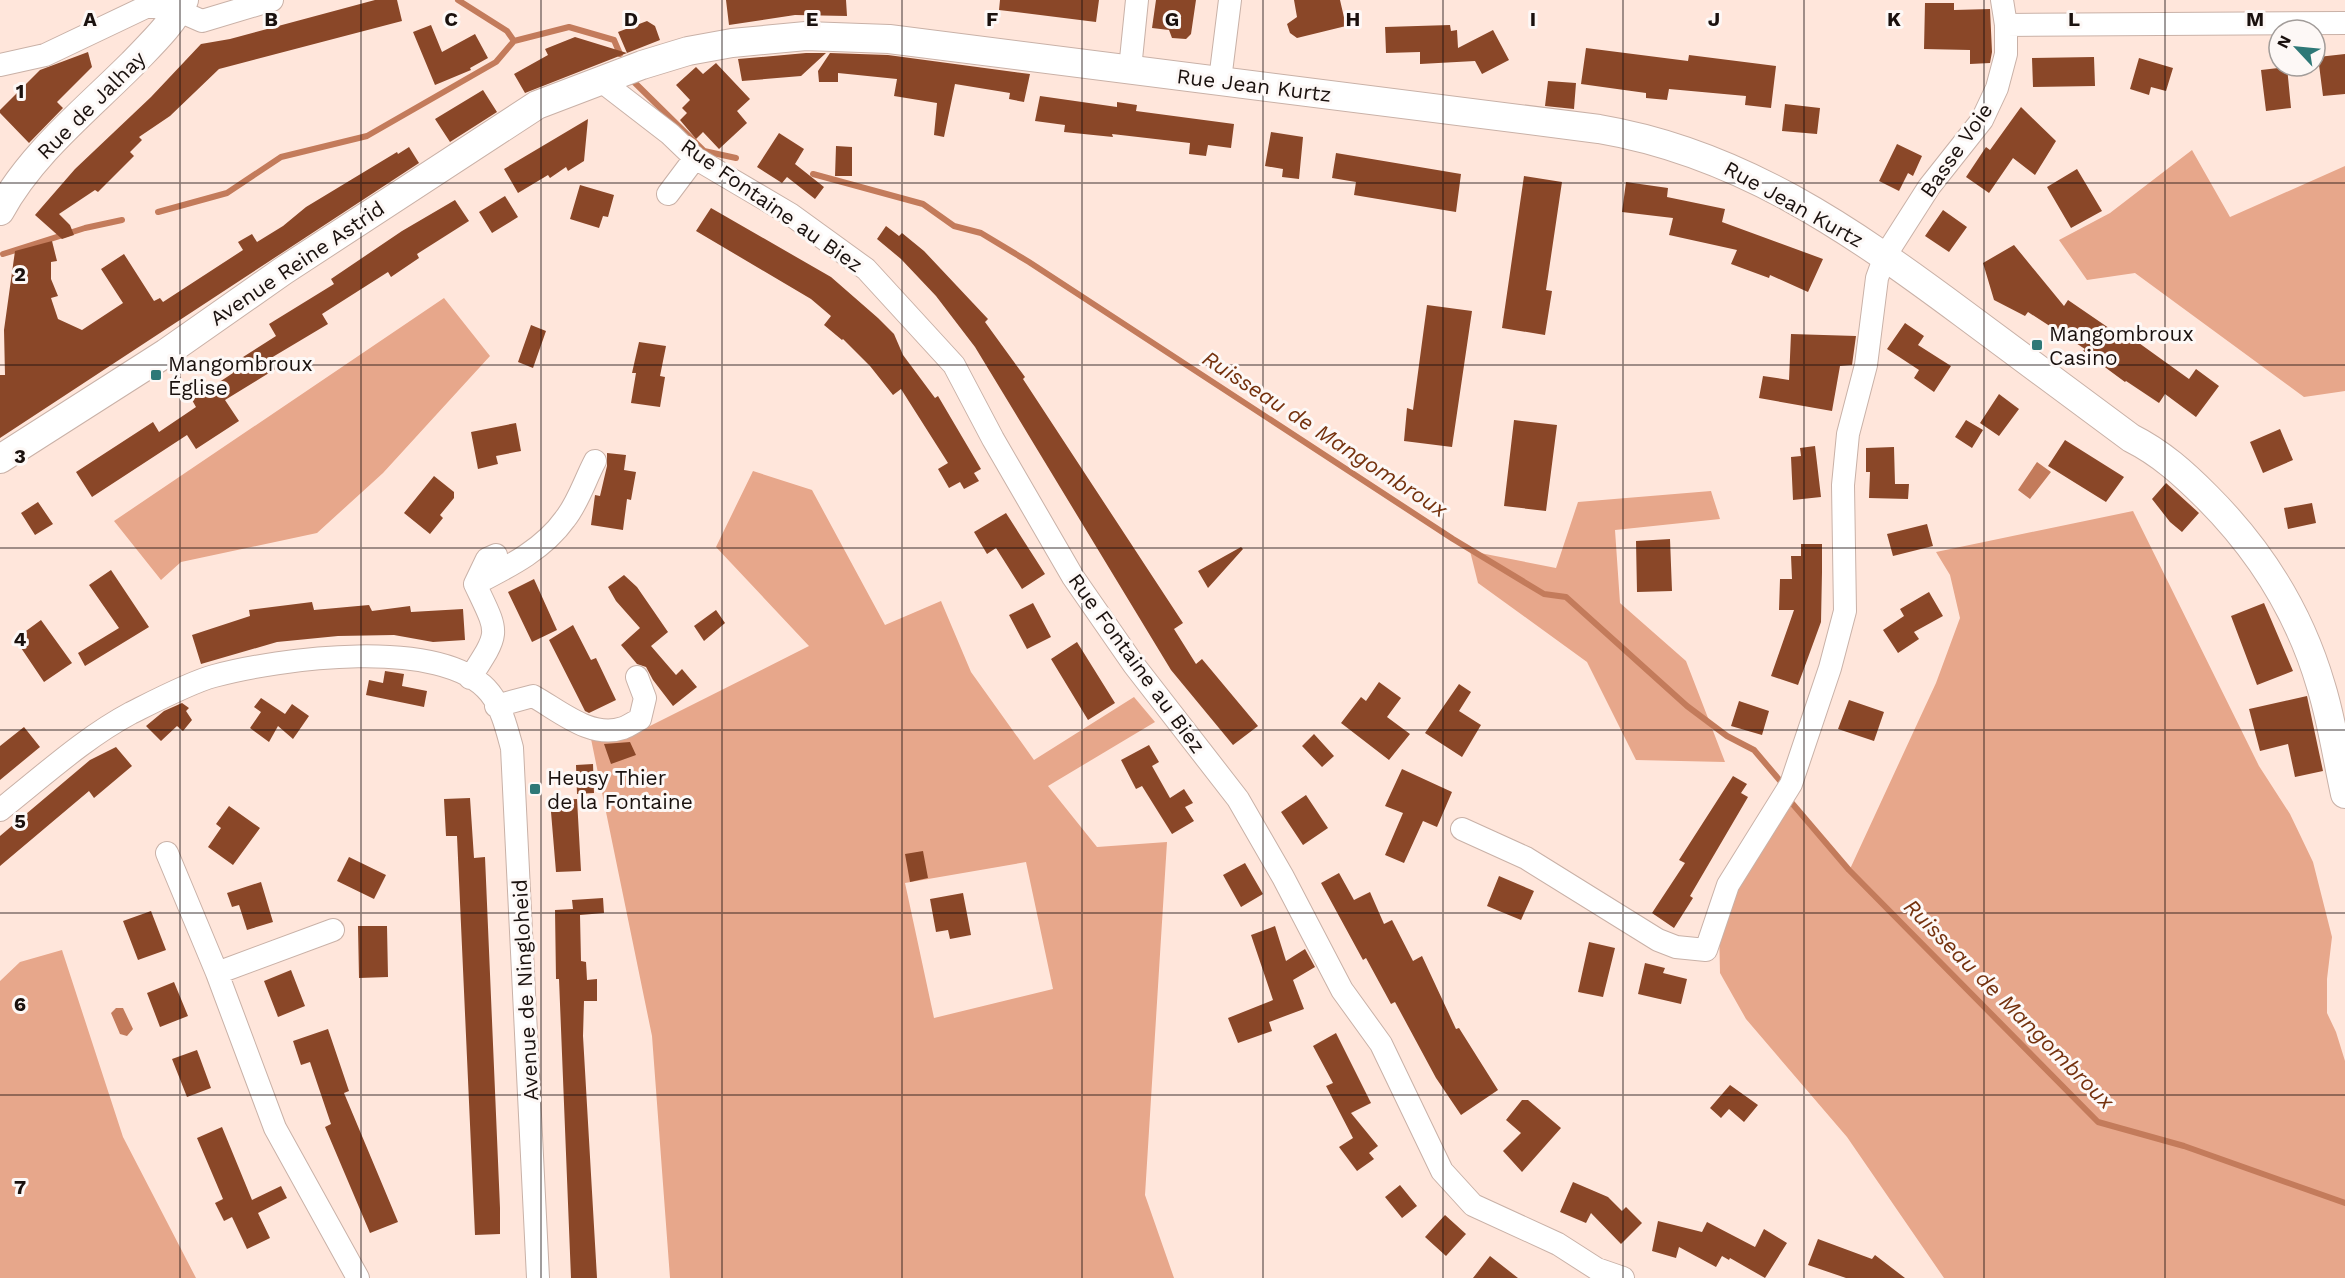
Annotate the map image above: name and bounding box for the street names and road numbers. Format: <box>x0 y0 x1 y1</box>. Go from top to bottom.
street label: Rue de Jalhay <box>32 46 150 164</box>
street label: Rue Jean Kurtz <box>1175 63 1333 107</box>
street label: Basse Voie <box>1914 98 1998 202</box>
street label: Rue Fontaine au Biez <box>676 133 868 277</box>
street label: Rue Jean Kurtz <box>1720 155 1868 253</box>
street label: Avenue Reine Astrid <box>205 195 389 331</box>
street label: Rue Fontaine au Biez <box>1063 568 1211 758</box>
street label: Avenue de Ningloheid <box>507 879 543 1101</box>

